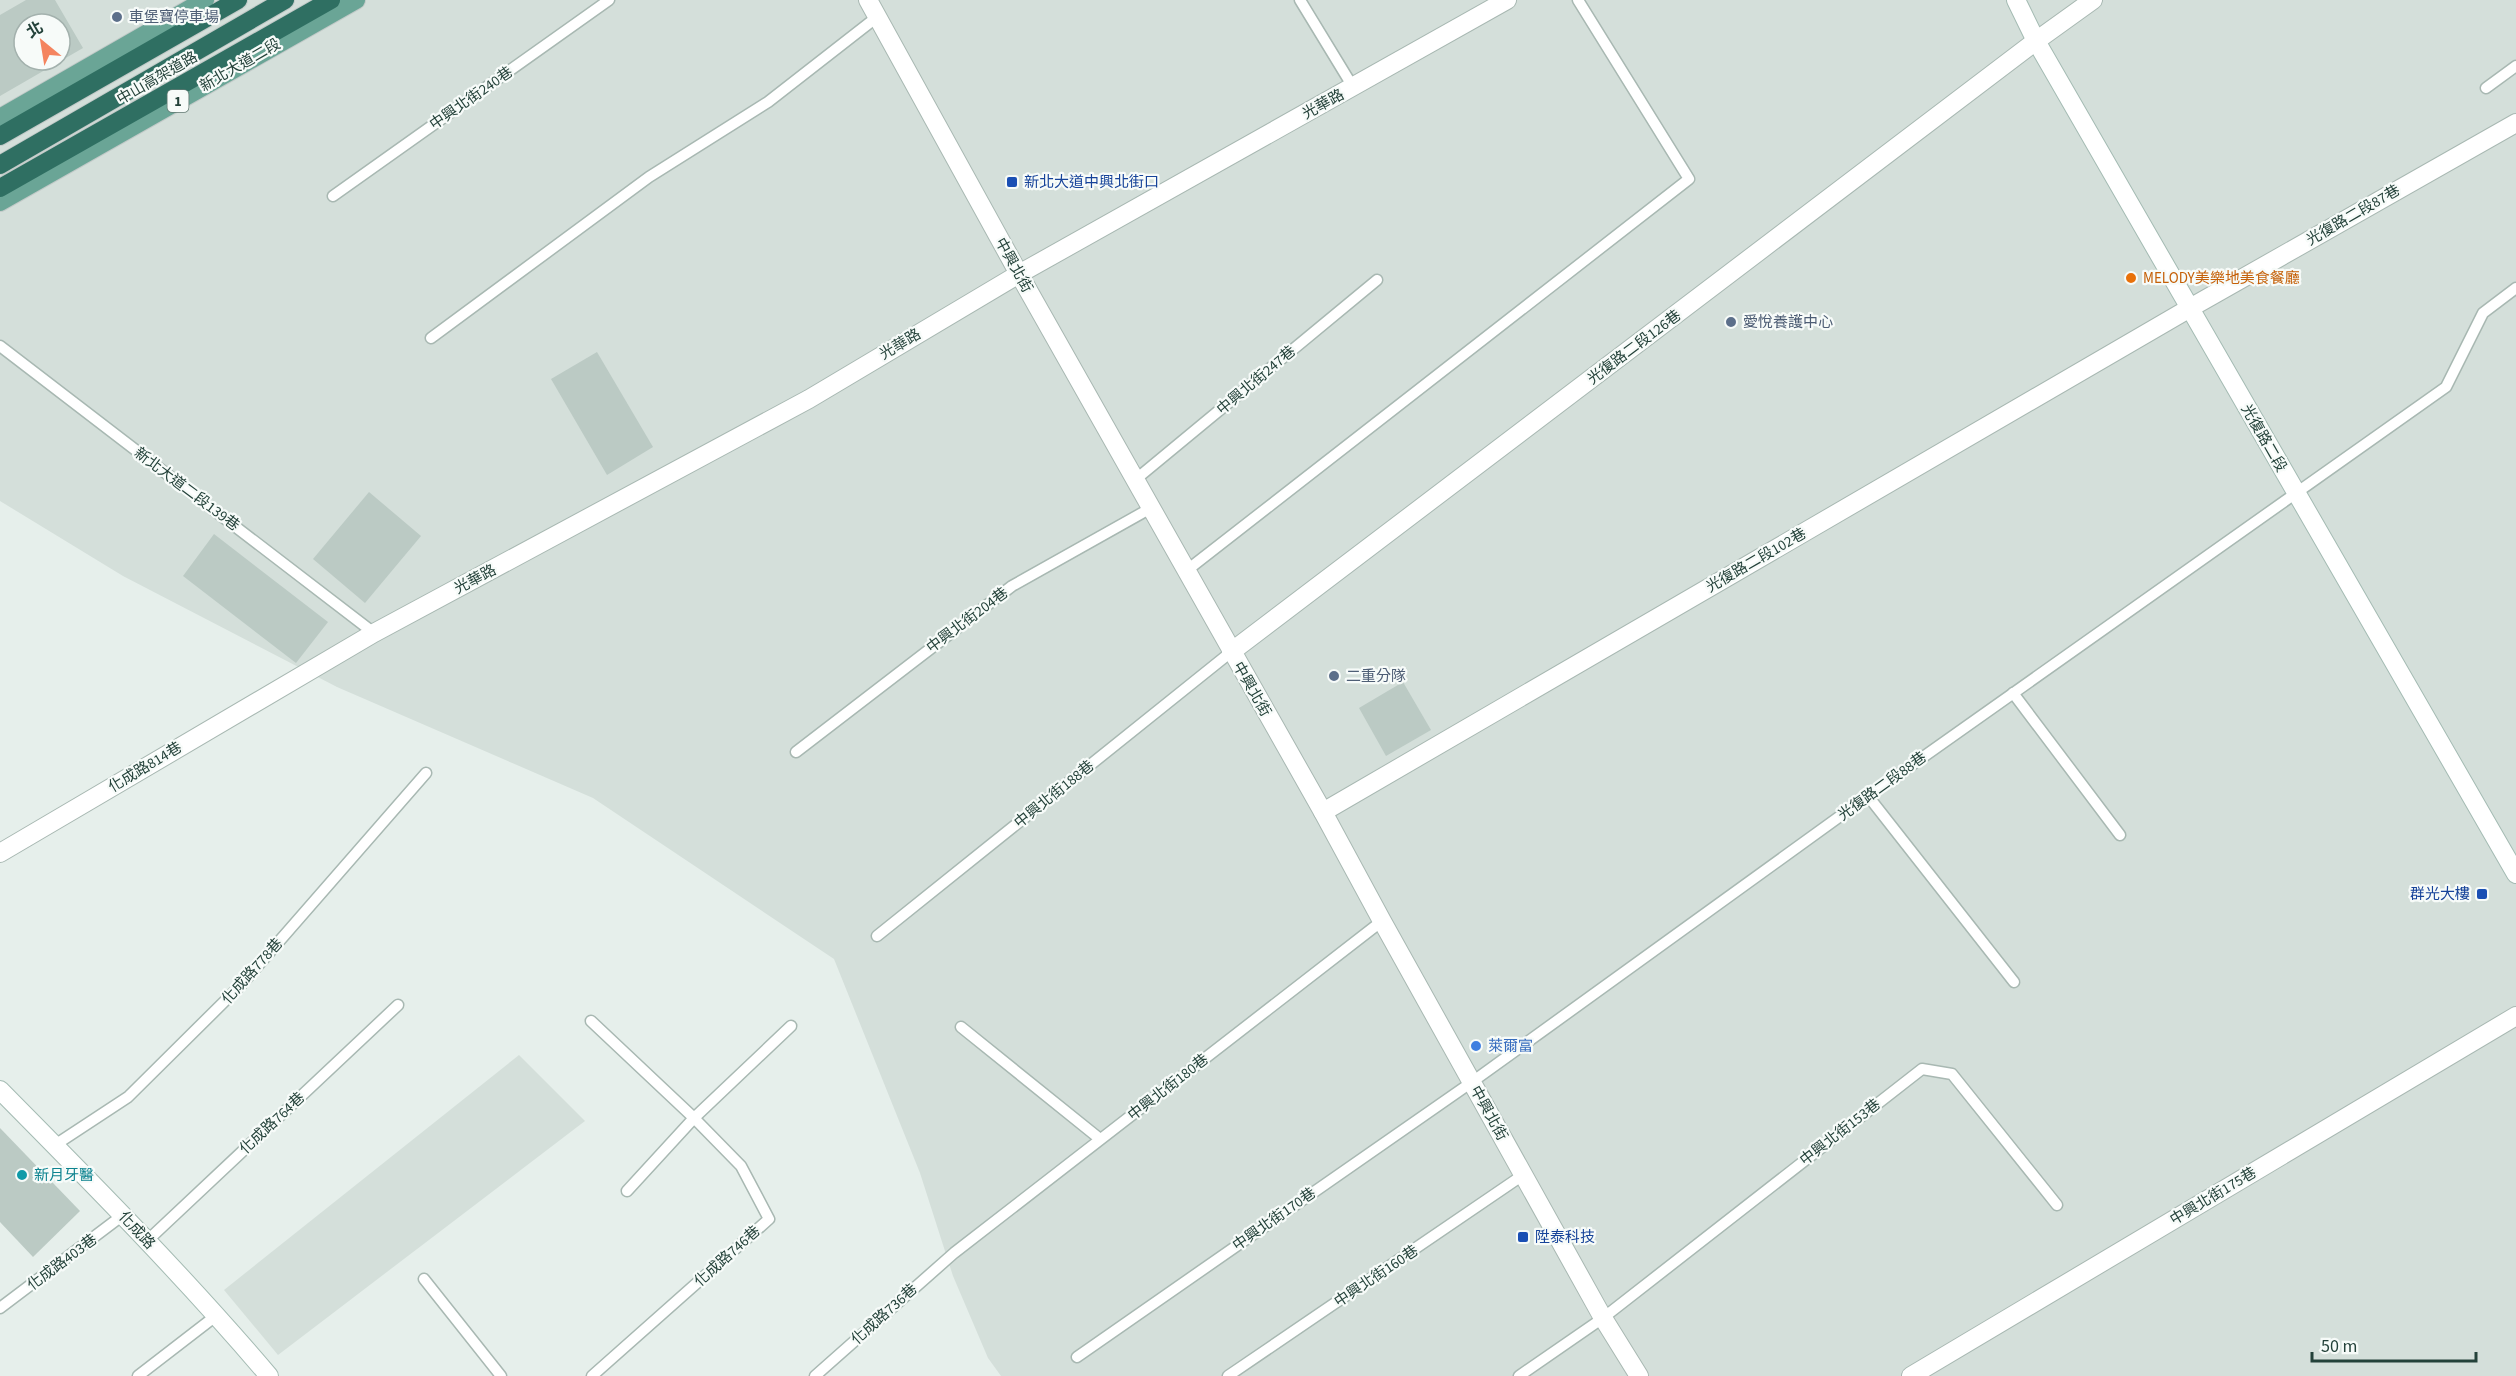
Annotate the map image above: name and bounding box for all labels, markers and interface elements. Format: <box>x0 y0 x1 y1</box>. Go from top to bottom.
place label: 車堡寶停車場 <box>129 7 219 28</box>
marker: 車堡寶停車場 <box>110 10 124 24</box>
north arrow <box>12 12 72 72</box>
text: 北 <box>23 16 47 43</box>
street label: 新北大道二段 <box>196 34 284 97</box>
street label: 中山高架道路 <box>113 47 201 110</box>
street label: 中興北街240巷 <box>425 62 517 135</box>
street label: 光華路 <box>1298 84 1348 125</box>
road number: 1 <box>168 90 188 112</box>
place label: 新北大道中興北街口 <box>1024 172 1159 193</box>
marker: 新北大道中興北街口 <box>1005 175 1019 189</box>
street label: 光復路二段87巷 <box>2303 180 2404 251</box>
street label: 中興北街 <box>990 234 1037 297</box>
place label: MELODY美樂地美食餐廳 <box>2143 268 2300 289</box>
marker: MELODY美樂地美食餐廳 <box>2124 271 2138 285</box>
street label: 光復路二段126巷 <box>1583 305 1685 390</box>
place label: 愛悅養護中心 <box>1743 312 1833 333</box>
marker: 愛悅養護中心 <box>1724 315 1738 329</box>
street label: 光華路 <box>876 324 925 365</box>
street label: 中興北街247巷 <box>1212 341 1300 420</box>
street label: 光復路二段 <box>2236 401 2291 476</box>
street label: 新北大道二段139巷 <box>130 443 244 536</box>
street label: 光復路二段102巷 <box>1702 523 1810 598</box>
street label: 光華路 <box>450 560 500 599</box>
street label: 中興北街204巷 <box>922 583 1013 658</box>
street label: 中興北街 <box>1227 658 1276 720</box>
place label: 二重分隊 <box>1346 666 1406 687</box>
marker: 二重分隊 <box>1327 669 1341 683</box>
street label: 化成路814巷 <box>105 737 186 798</box>
street label: 光復路二段88巷 <box>1834 747 1931 826</box>
street label: 中興北街188巷 <box>1010 756 1099 833</box>
place label: 群光大樓 <box>2410 884 2470 905</box>
marker: 群光大樓 <box>2475 887 2489 901</box>
street label: 化成路778巷 <box>217 934 288 1009</box>
place label: 萊爾富 <box>1488 1036 1533 1057</box>
marker: 萊爾富 <box>1469 1039 1483 1053</box>
street label: 中興北街180巷 <box>1123 1049 1213 1126</box>
street label: 中興北街 <box>1465 1082 1512 1145</box>
street label: 化成路764巷 <box>235 1088 310 1159</box>
street label: 中興北街153巷 <box>1795 1094 1885 1171</box>
street label: 中興北街175巷 <box>2166 1162 2260 1231</box>
place label: 新月牙醫 <box>34 1165 94 1186</box>
marker: 新月牙醫 <box>15 1168 29 1182</box>
street label: 中興北街170巷 <box>1228 1183 1320 1256</box>
street label: 化成路 <box>114 1207 160 1254</box>
street label: 化成路746巷 <box>690 1221 765 1292</box>
place label: 陞泰科技 <box>1535 1227 1595 1248</box>
street label: 化成路403巷 <box>23 1229 102 1296</box>
marker: 陞泰科技 <box>1516 1230 1530 1244</box>
street label: 中興北街160巷 <box>1330 1240 1423 1312</box>
street label: 化成路736巷 <box>847 1279 922 1350</box>
scale bar <box>2312 1325 2476 1363</box>
text: 50 m <box>2321 1334 2357 1359</box>

